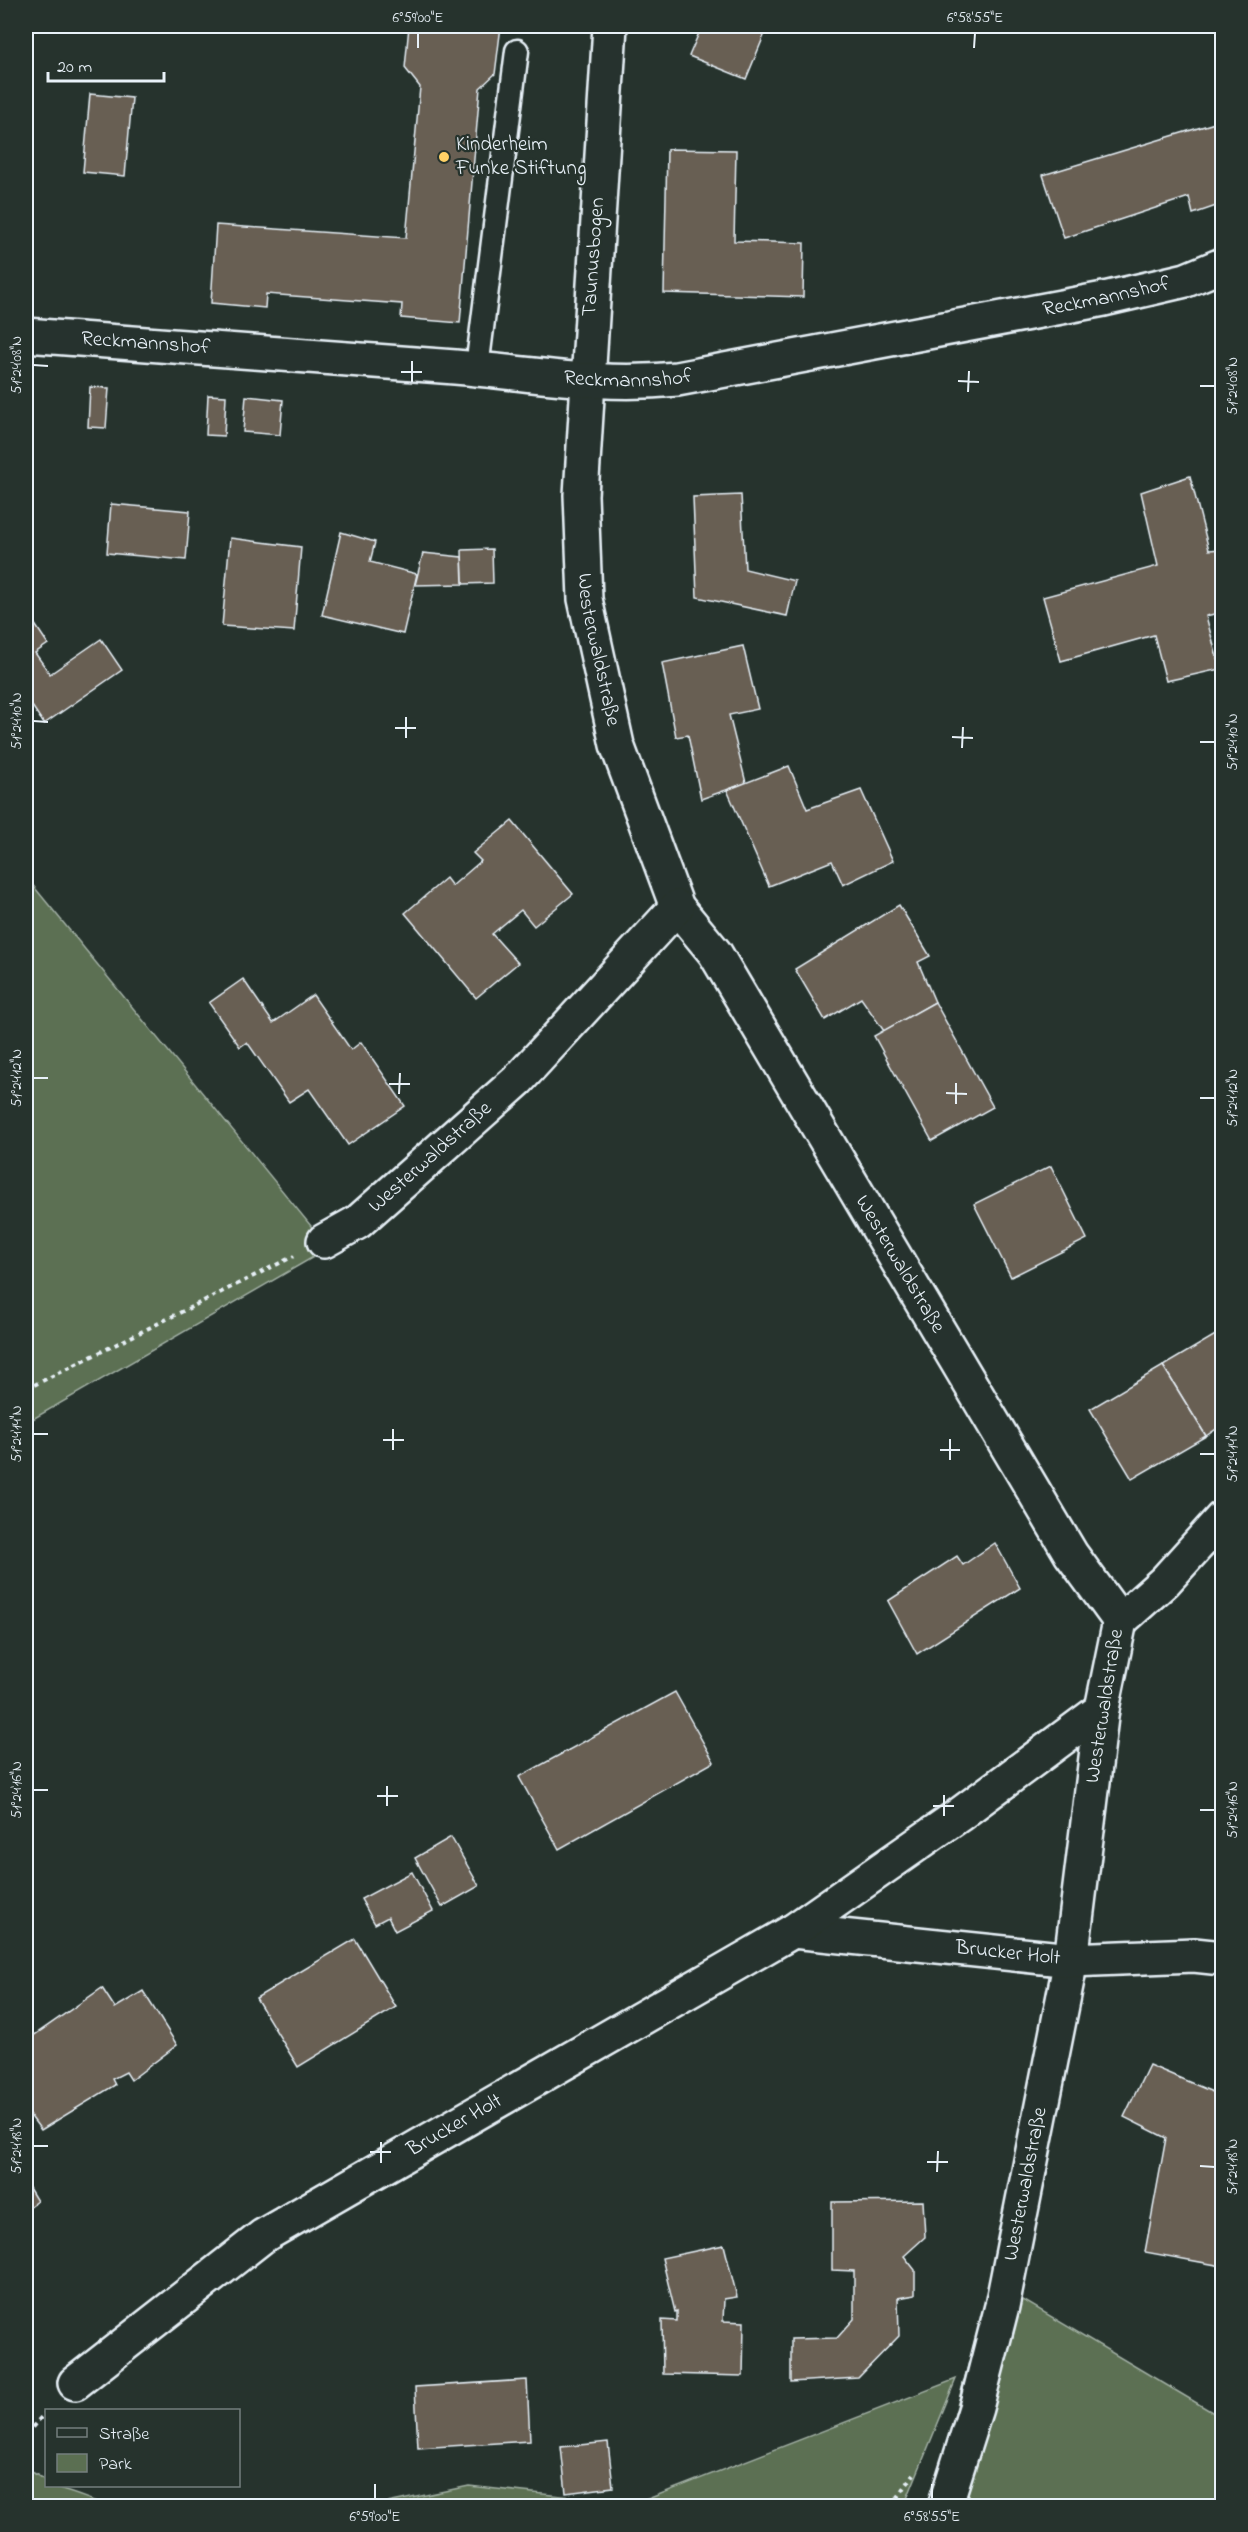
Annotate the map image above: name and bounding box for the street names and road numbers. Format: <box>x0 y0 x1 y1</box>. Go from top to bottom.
street label: Taunusbogen <box>575 196 615 318</box>
street label: Reckmannshof <box>1040 269 1173 325</box>
street label: Reckmannshof <box>80 324 212 363</box>
street label: Reckmannshof <box>562 361 695 396</box>
street label: Westerwaldstraße <box>569 573 628 730</box>
street label: Westerwaldstraße <box>362 1094 499 1221</box>
street label: Westerwaldstraße <box>847 1190 952 1340</box>
street label: Westerwaldstraße <box>1078 1626 1132 1785</box>
street label: Brucker Holt <box>953 1933 1062 1974</box>
street label: Brucker Holt <box>401 2086 508 2165</box>
street label: Westerwaldstraße <box>996 2104 1056 2263</box>

